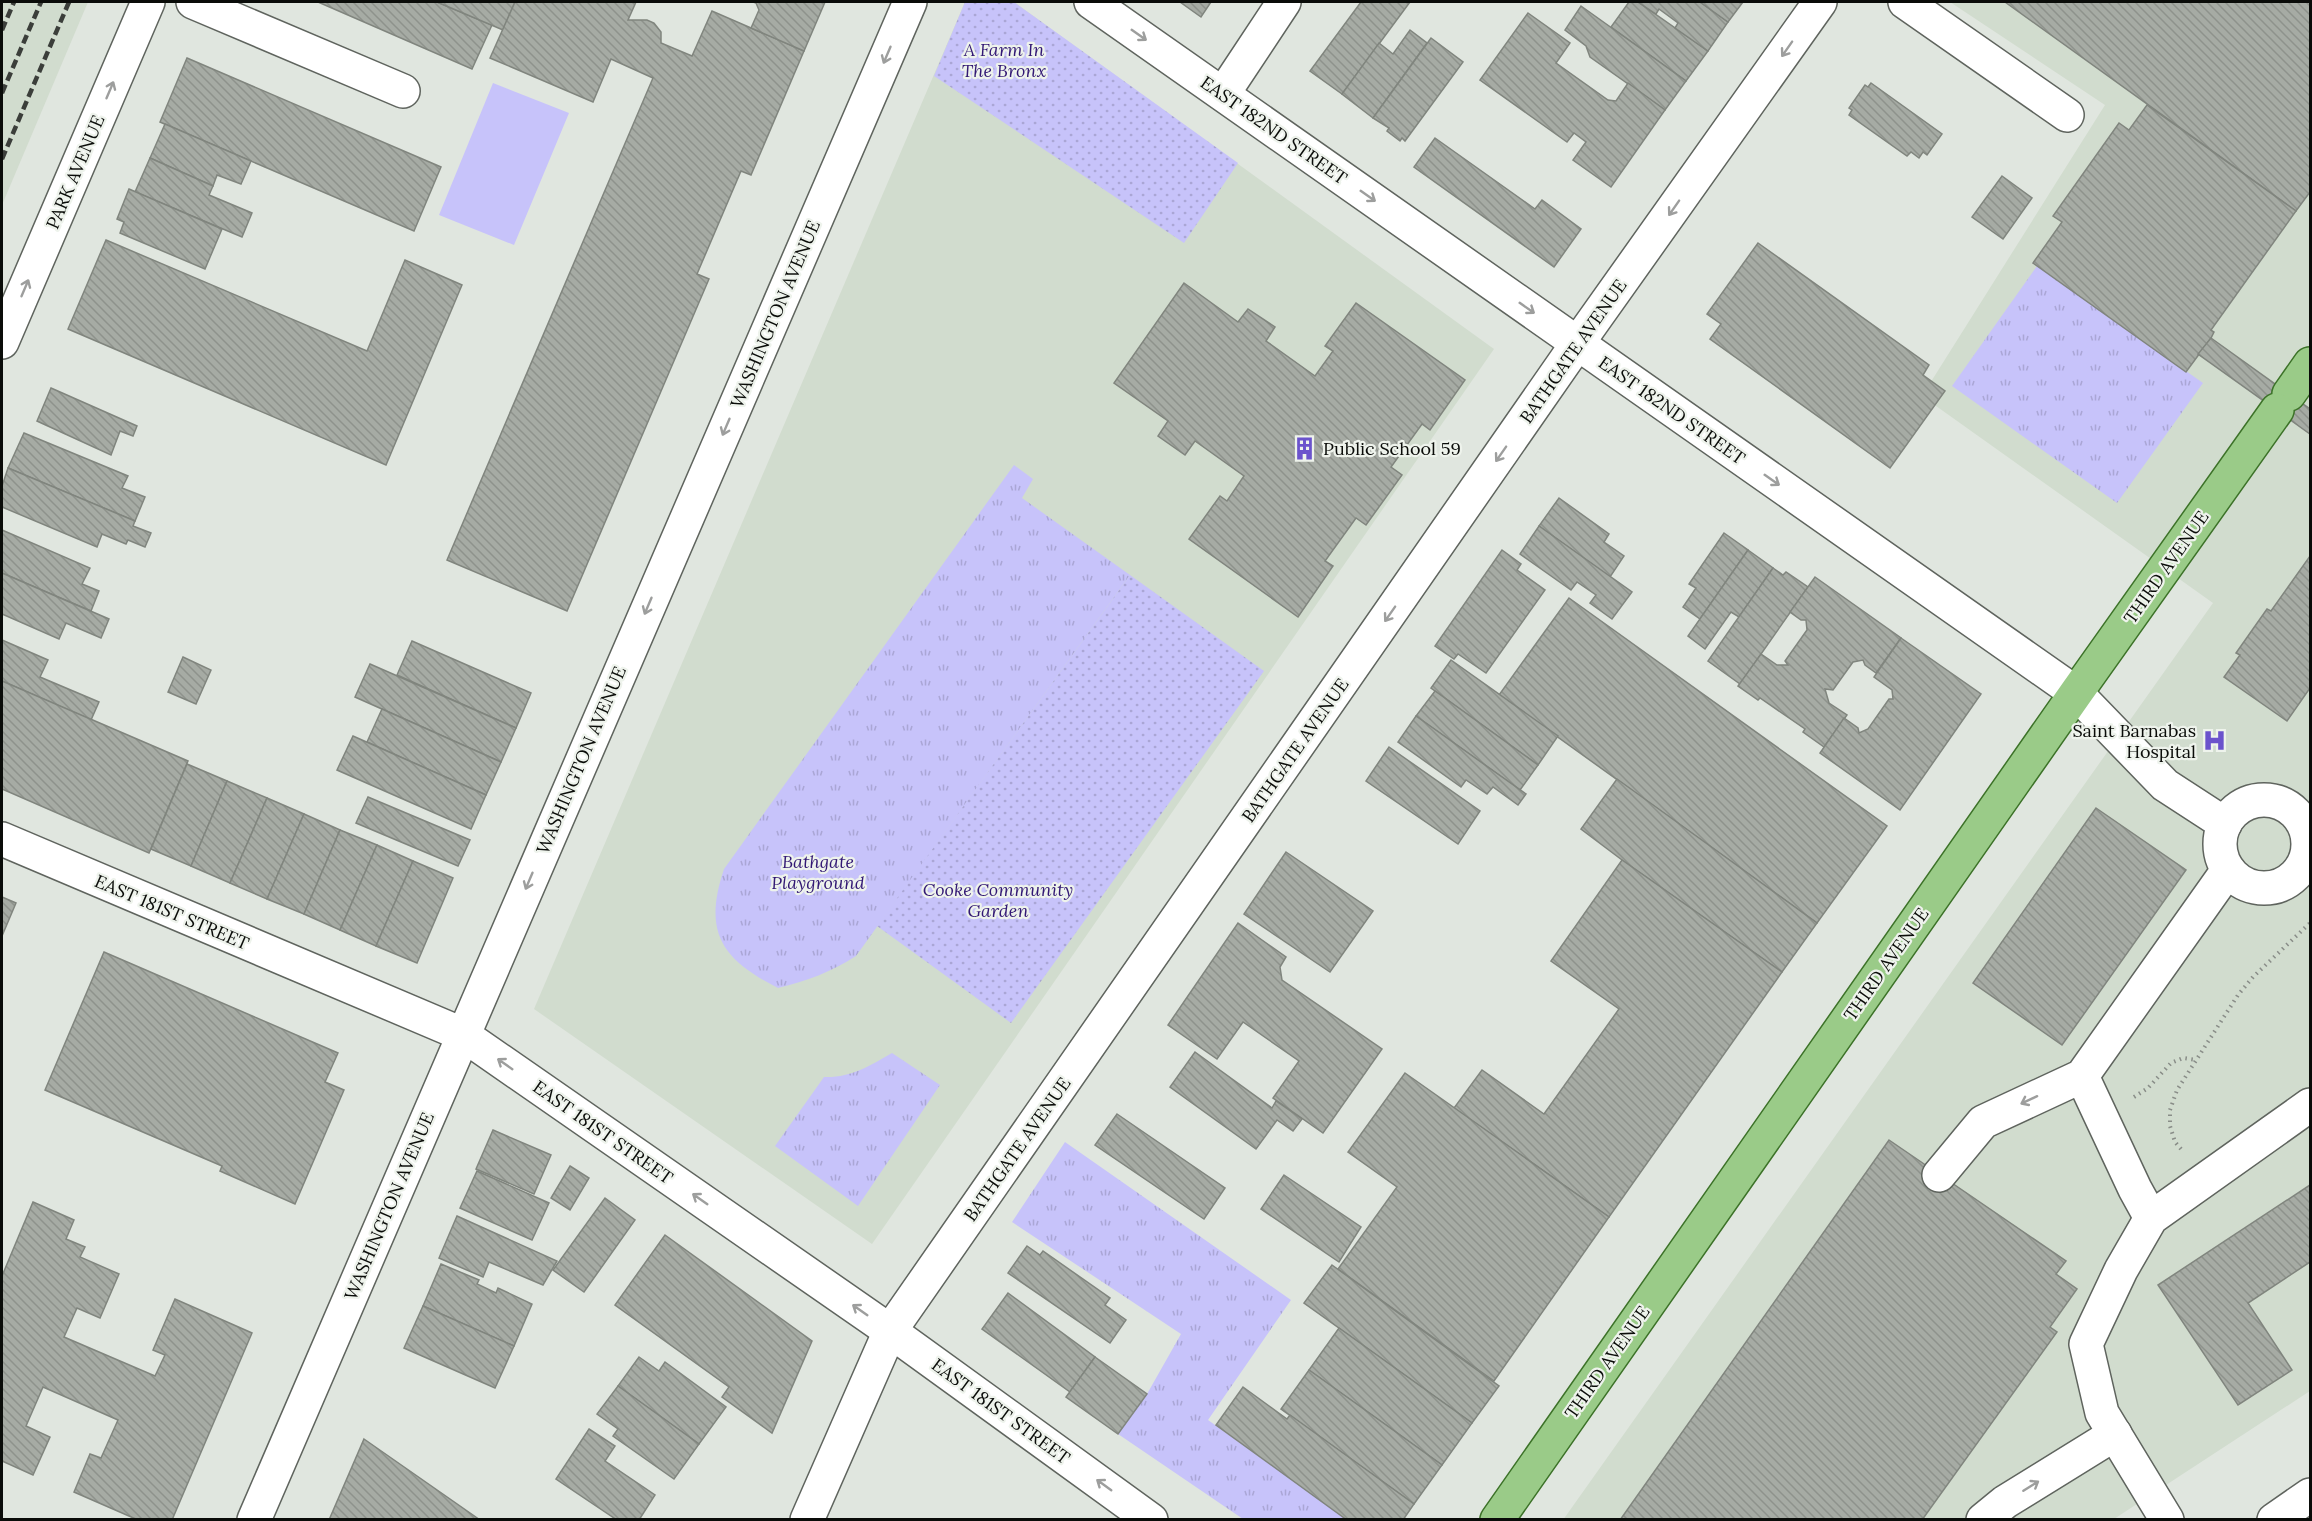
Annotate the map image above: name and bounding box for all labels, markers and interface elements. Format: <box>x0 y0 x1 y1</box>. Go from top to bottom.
one-way arrow <box>1131 29 1147 41</box>
park label: A Farm In The Bronx <box>962 38 1046 82</box>
one-way arrow <box>1780 41 1793 57</box>
one-way arrow <box>881 46 892 64</box>
street label: EAST 182ND STREET <box>1196 71 1352 190</box>
one-way arrow <box>105 81 116 100</box>
street label: PARK AVENUE <box>41 111 109 233</box>
one-way arrow <box>1359 189 1375 202</box>
one-way arrow <box>1668 200 1680 216</box>
street label: WASHINGTON AVENUE <box>725 217 825 411</box>
street label: BATHGATE AVENUE <box>1515 274 1631 428</box>
one-way arrow <box>19 280 31 298</box>
one-way arrow <box>1518 302 1534 314</box>
street label: EAST 182ND STREET <box>1594 351 1750 470</box>
one-way arrow <box>720 417 731 435</box>
building icon: Public School 59 <box>1292 435 1318 461</box>
place label: Public School 59 <box>1323 437 1461 460</box>
one-way arrow <box>1495 445 1507 461</box>
one-way arrow <box>1764 474 1780 486</box>
street label: THIRD AVENUE <box>2118 506 2214 628</box>
one-way arrow <box>642 596 653 614</box>
one-way arrow <box>1384 605 1396 621</box>
street label: WASHINGTON AVENUE <box>531 663 631 857</box>
street label: BATHGATE AVENUE <box>1237 673 1353 827</box>
place label: Saint Barnabas Hospital <box>2072 719 2196 763</box>
hospital icon: Saint Barnabas Hospital <box>2201 727 2227 753</box>
park label: Bathgate Playground <box>771 850 865 894</box>
street label: EAST 181ST STREET <box>91 869 253 955</box>
one-way arrow <box>523 871 534 890</box>
park label: Cooke Community Garden <box>923 878 1073 922</box>
street label: THIRD AVENUE <box>1838 903 1934 1025</box>
one-way arrow <box>498 1058 514 1070</box>
street label: BATHGATE AVENUE <box>959 1072 1075 1226</box>
street label: EAST 181ST STREET <box>529 1075 678 1189</box>
one-way arrow <box>2020 1095 2038 1107</box>
street label: WASHINGTON AVENUE <box>339 1109 439 1303</box>
one-way arrow <box>692 1193 709 1205</box>
street label: THIRD AVENUE <box>1559 1301 1655 1423</box>
one-way arrow <box>852 1304 869 1316</box>
street label: EAST 181ST STREET <box>927 1353 1075 1469</box>
one-way arrow <box>1096 1479 1112 1492</box>
one-way arrow <box>2022 1479 2039 1491</box>

